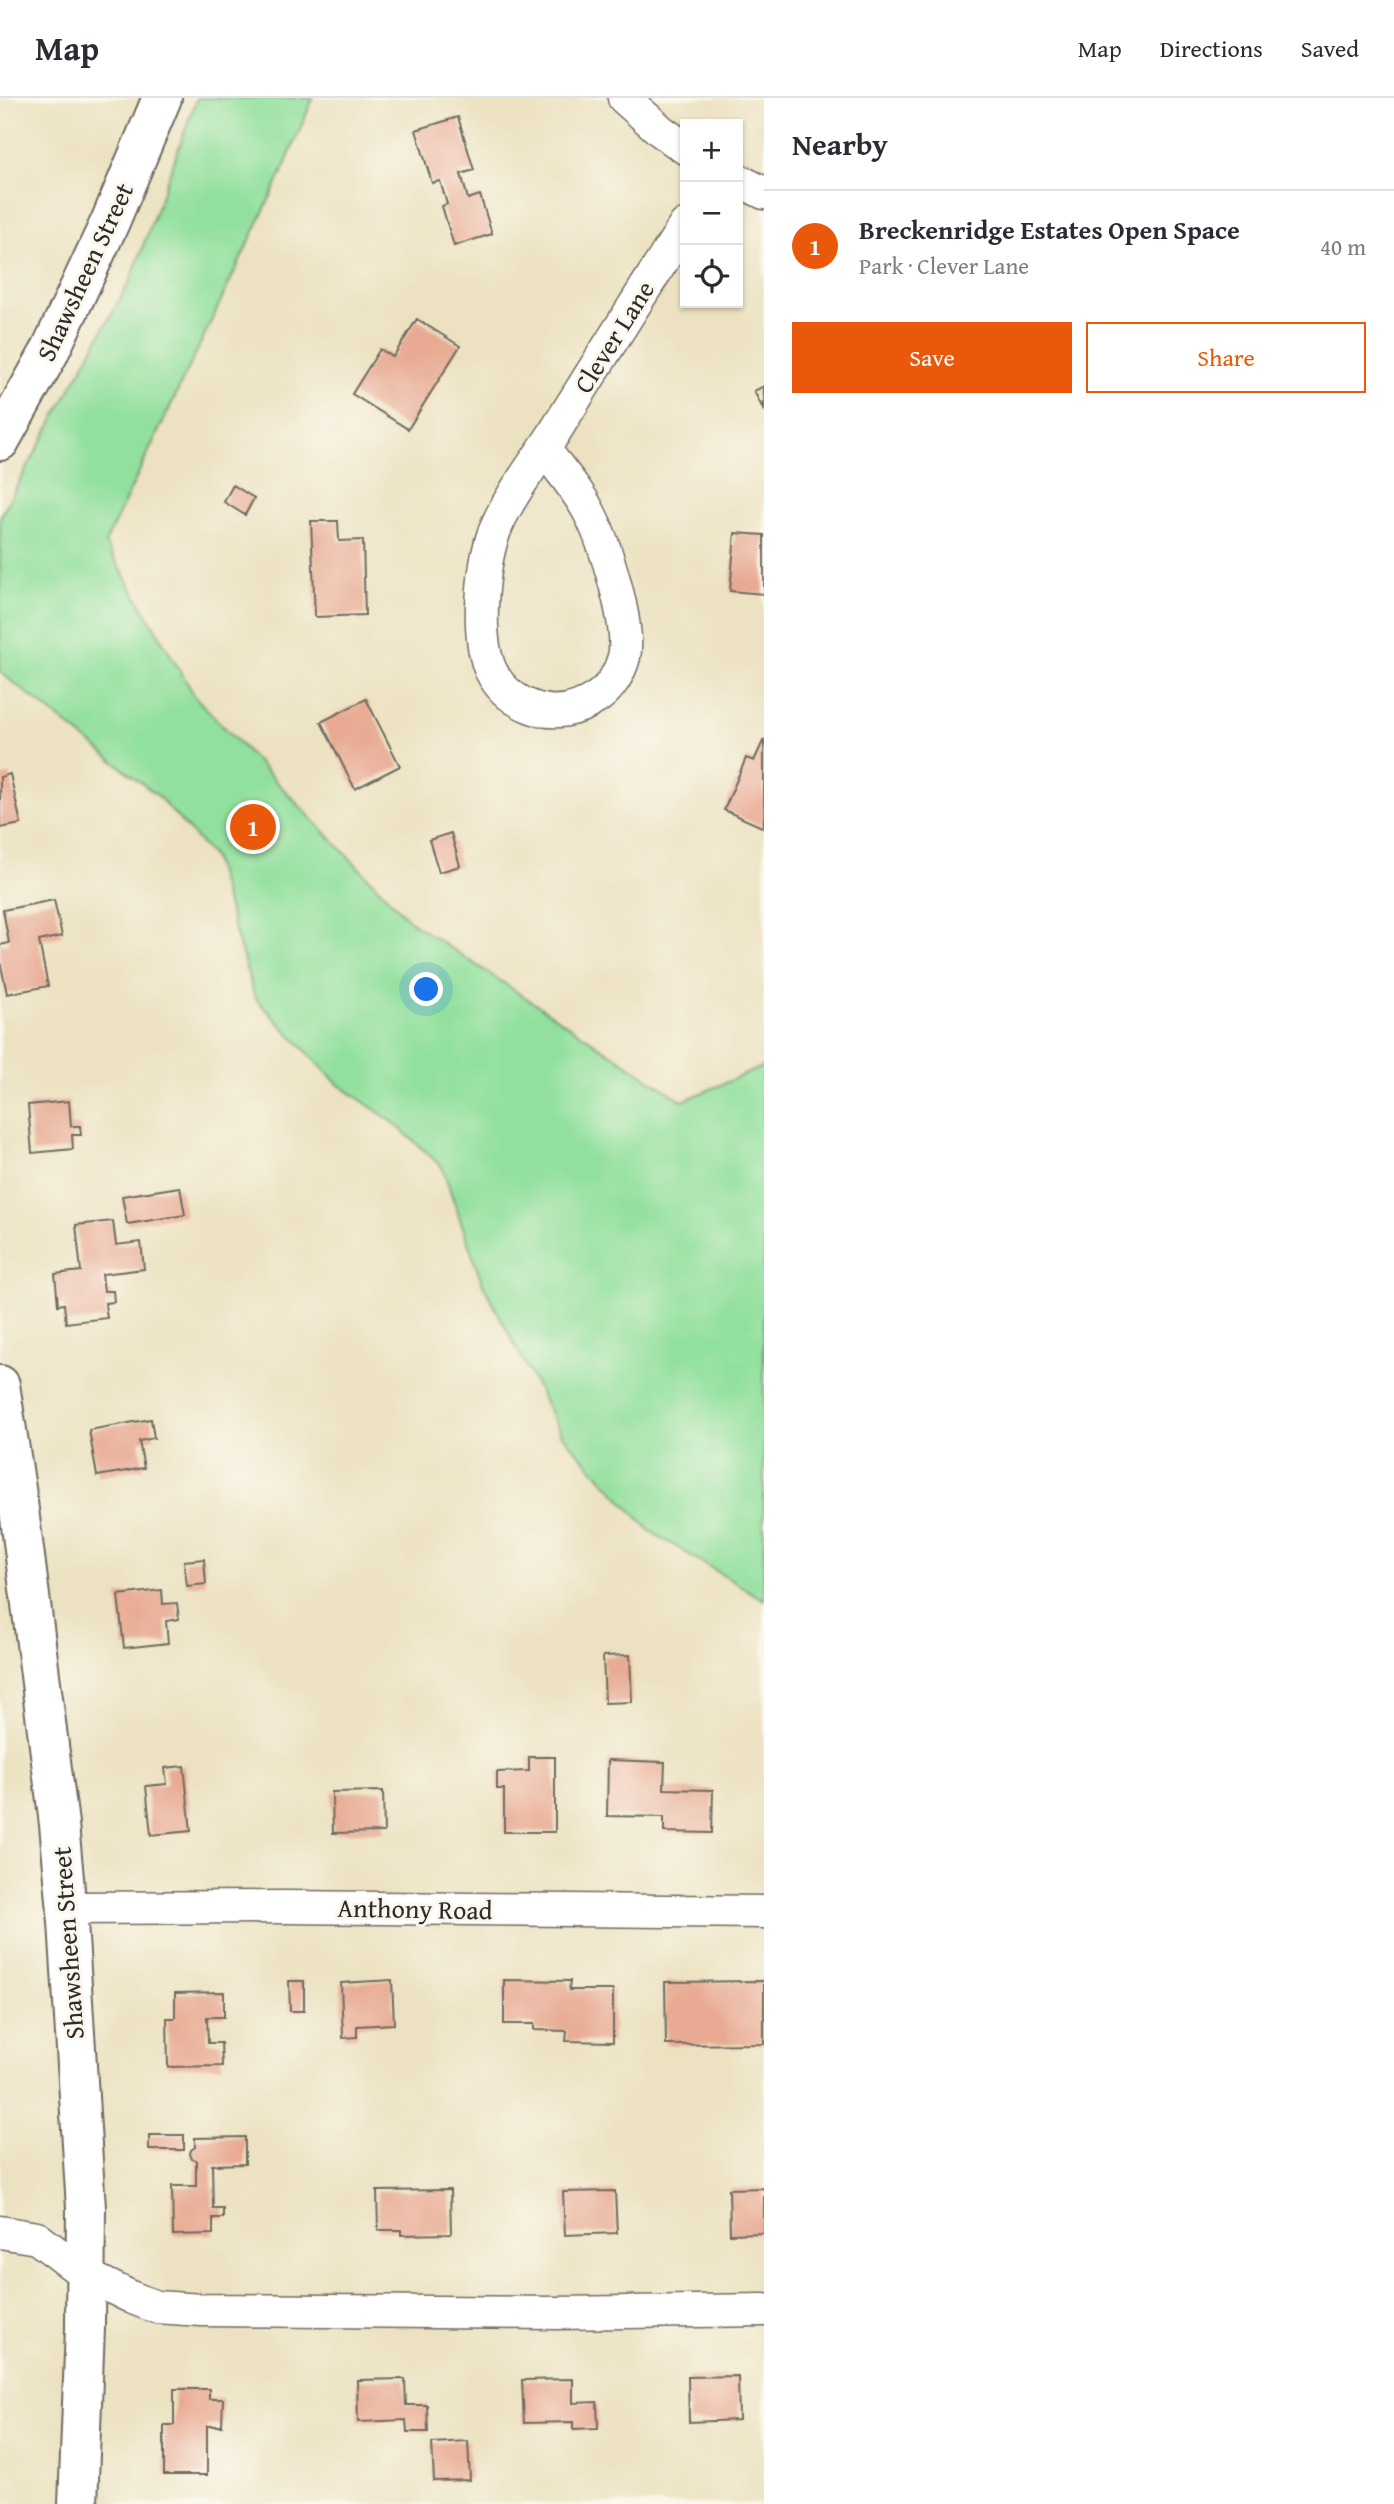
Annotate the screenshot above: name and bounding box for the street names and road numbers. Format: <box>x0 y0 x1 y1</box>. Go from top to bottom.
street label: Shawsheen Street <box>26 176 143 368</box>
street label: Clever Lane <box>564 273 664 401</box>
street label: Shawsheen Street <box>41 1845 94 2041</box>
street label: Anthony Road <box>337 1888 493 1929</box>

